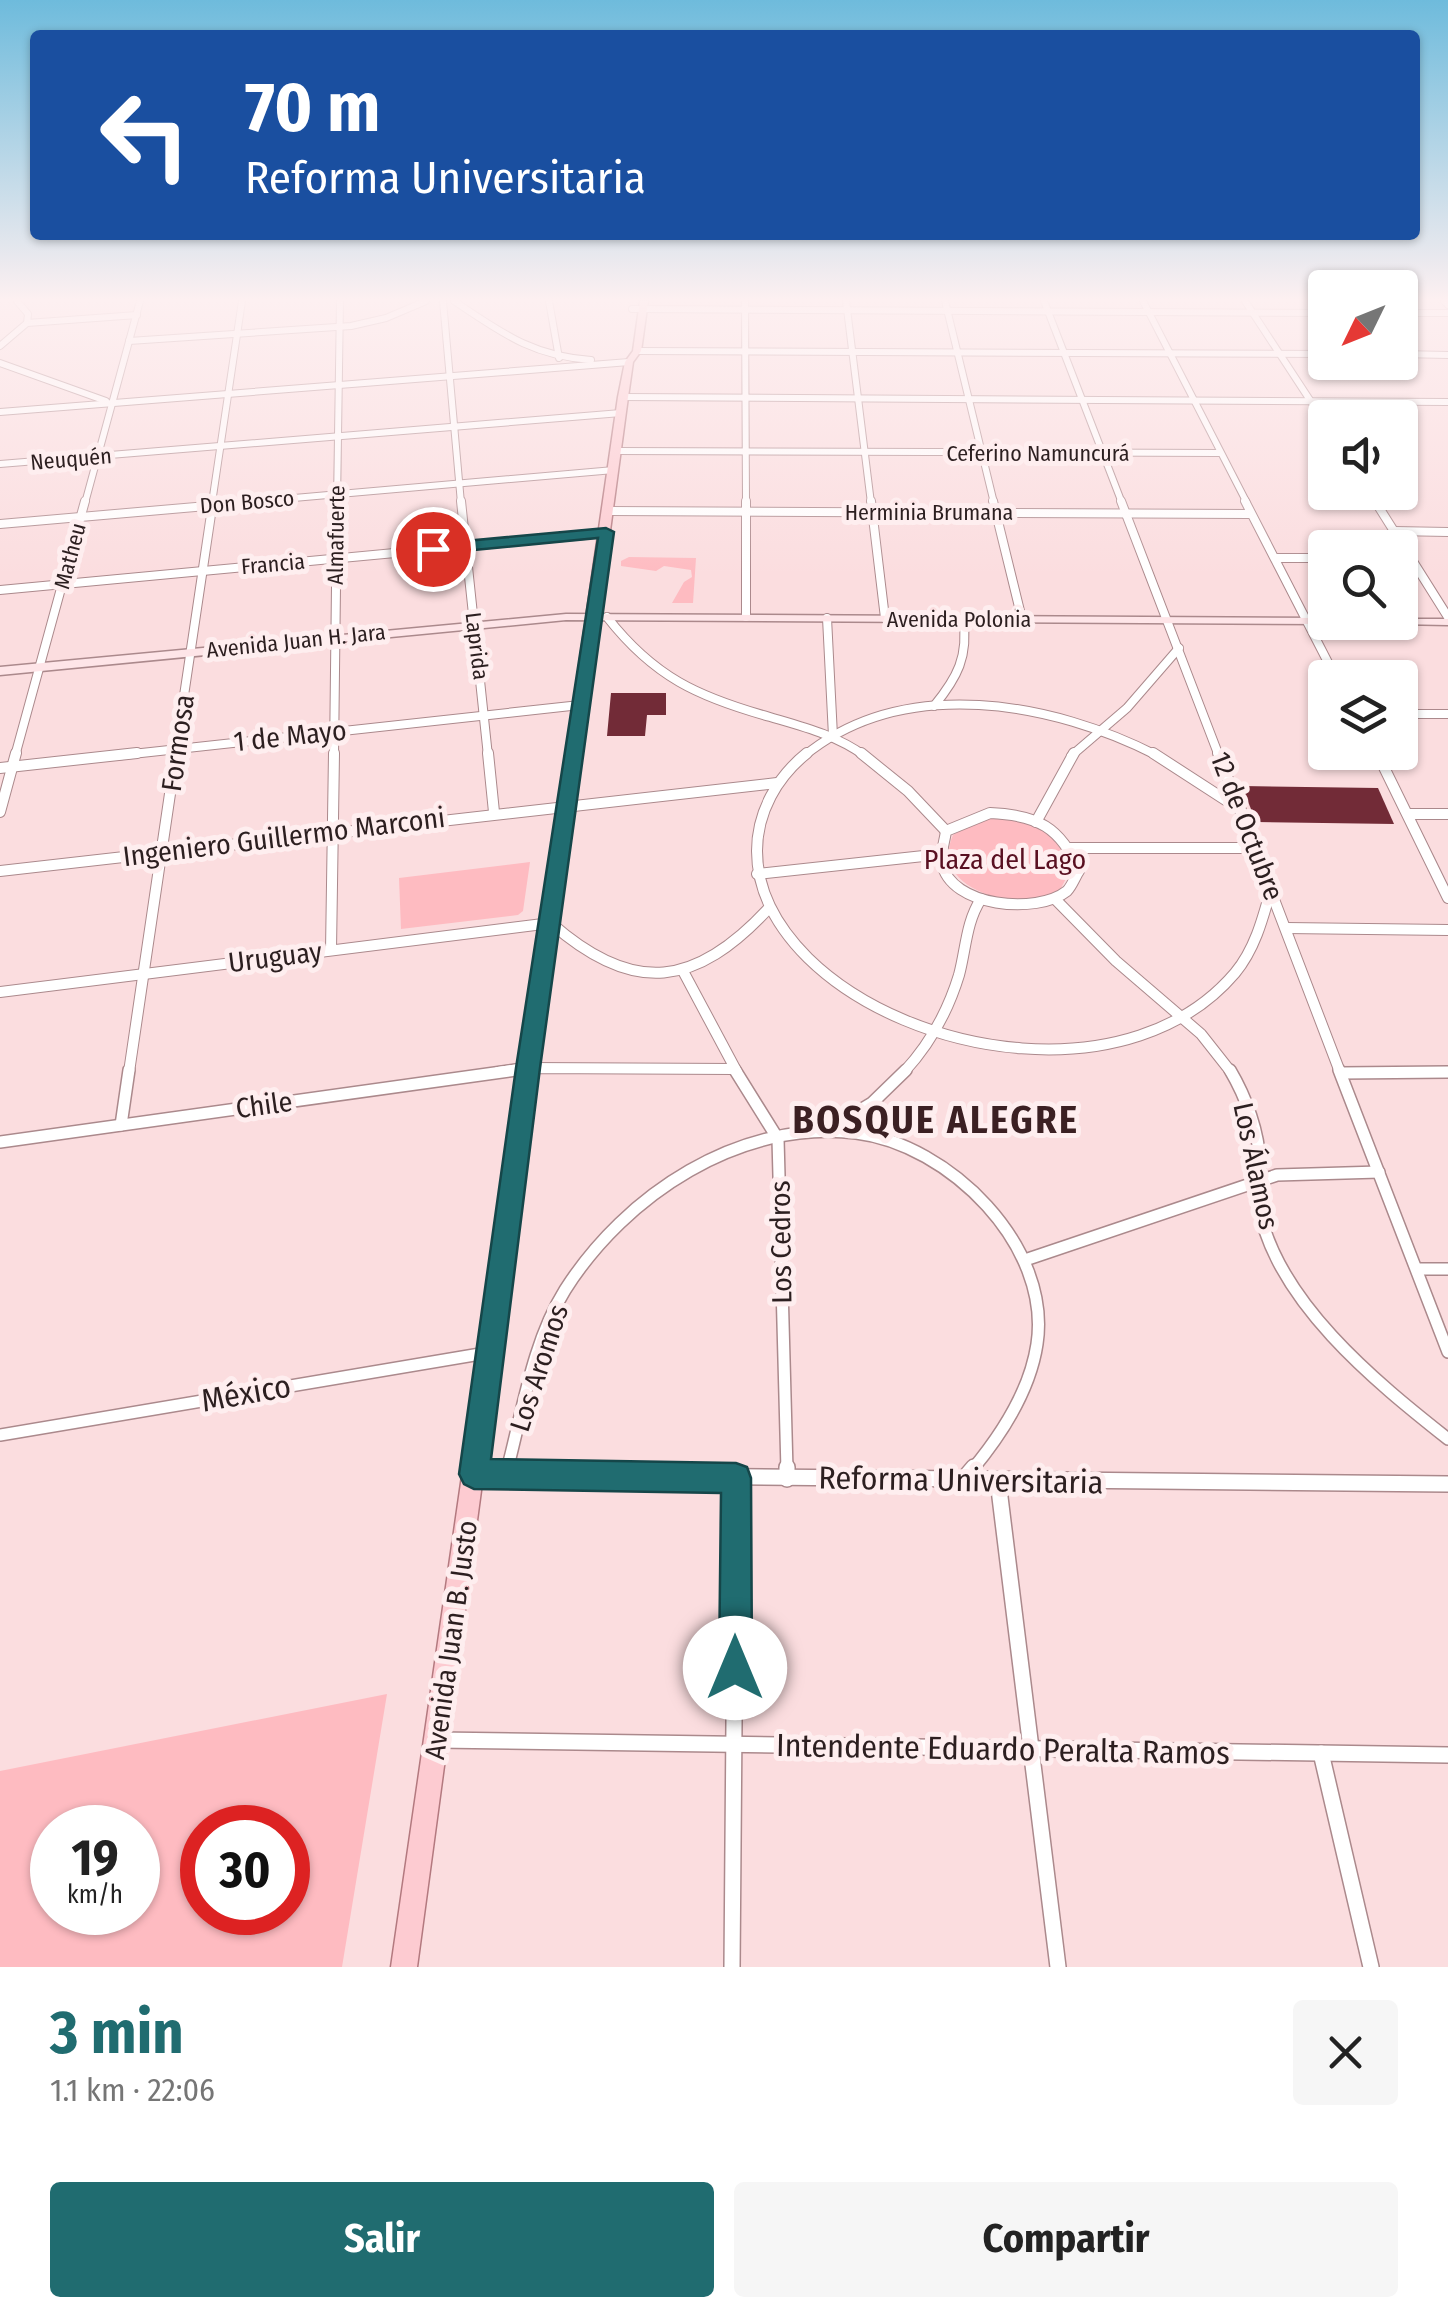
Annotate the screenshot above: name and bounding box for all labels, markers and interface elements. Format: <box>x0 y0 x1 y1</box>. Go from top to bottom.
text: 70 m <box>245 66 380 150</box>
icon: left <box>80 70 210 200</box>
text: Reforma Universitaria <box>245 151 646 205</box>
north arrow <box>1308 270 1418 380</box>
map controls <box>1308 270 1418 770</box>
button: sound <box>1308 400 1418 510</box>
street label: Ceferino Namuncurá <box>946 440 1130 467</box>
street label: Neuquén <box>29 442 113 476</box>
street label: Don Bosco <box>199 484 295 520</box>
street label: Almafuerte <box>322 485 350 585</box>
street label: Herminia Brumana <box>845 499 1013 526</box>
pin <box>391 507 476 592</box>
street label: Matheu <box>48 520 92 592</box>
icon: arrive <box>406 522 461 577</box>
button: search <box>1308 530 1418 640</box>
street label: Francia <box>240 548 306 580</box>
street label: Avenida Polonia <box>887 606 1031 633</box>
street label: Laprida <box>459 611 495 681</box>
street label: Avenida Juan H. Jara <box>205 618 387 664</box>
button: layers <box>1308 660 1418 770</box>
street label: Formosa <box>155 692 201 794</box>
street label: 1 de Mayo <box>232 714 348 758</box>
street label: 12 de Octubre <box>1204 747 1290 905</box>
street label: Ingeniero Guillermo Marconi <box>121 801 447 873</box>
park label: Plaza del Lago <box>924 843 1086 876</box>
street label: Uruguay <box>226 935 324 979</box>
street label: Chile <box>234 1085 294 1125</box>
district label: BOSQUE ALEGRE <box>792 1097 1080 1143</box>
street label: Los Álamos <box>1226 1099 1286 1233</box>
street label: Los Cedros <box>763 1180 799 1304</box>
street label: Los Aromos <box>503 1300 575 1436</box>
street label: México <box>198 1366 294 1420</box>
street label: Reforma Universitaria <box>818 1459 1104 1501</box>
street label: Avenida Juan B. Justo <box>418 1518 484 1762</box>
position arrow <box>683 1616 787 1720</box>
street label: Intendente Eduardo Peralta Ramos <box>776 1726 1230 1772</box>
speed limit sign: 30 <box>180 1805 310 1935</box>
text: 19 <box>71 1828 118 1888</box>
text: km/h <box>67 1880 123 1910</box>
text: 3 min <box>50 1997 184 2069</box>
button: close <box>1293 2000 1398 2105</box>
text: 1.1 km · 22:06 <box>50 2071 215 2109</box>
button: Salir <box>50 2182 714 2297</box>
button: Compartir <box>734 2182 1398 2297</box>

